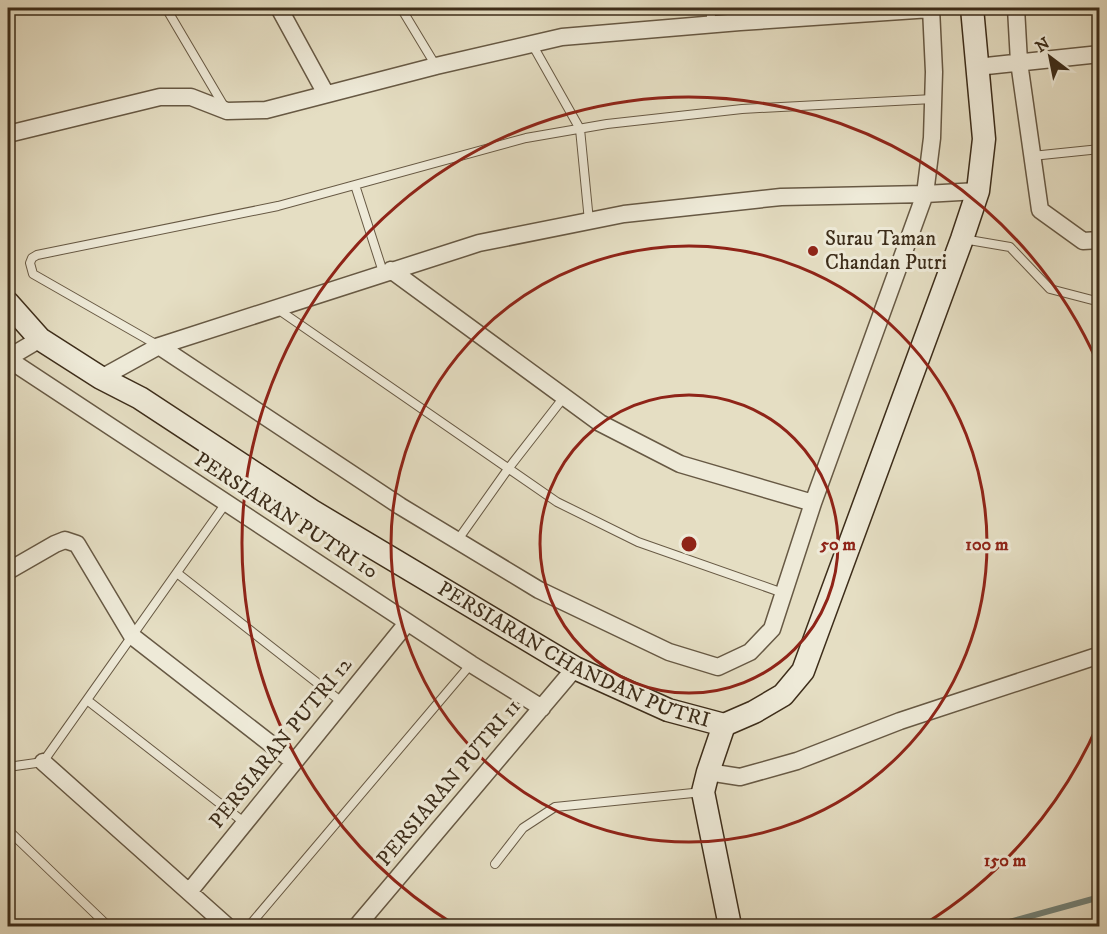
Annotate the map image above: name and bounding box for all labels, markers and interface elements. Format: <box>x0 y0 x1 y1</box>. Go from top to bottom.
north arrow <box>1020 27 1080 87</box>
text: N <box>1032 33 1053 57</box>
place label: Surau Taman Chandan Putri <box>825 226 947 276</box>
marker: Surau Taman Chandan Putri <box>806 244 820 258</box>
street label: PERSIARAN PUTRI 10 <box>189 447 383 585</box>
centre of rings <box>679 534 699 554</box>
text: 50 m <box>819 534 856 556</box>
text: 100 m <box>965 534 1009 556</box>
street label: PERSIARAN CHANDAN PUTRI <box>433 576 713 734</box>
street label: PERSIARAN PUTRI 12 <box>204 652 358 834</box>
street label: PERSIARAN PUTRI 11 <box>372 694 526 872</box>
text: 150 m <box>984 850 1027 872</box>

